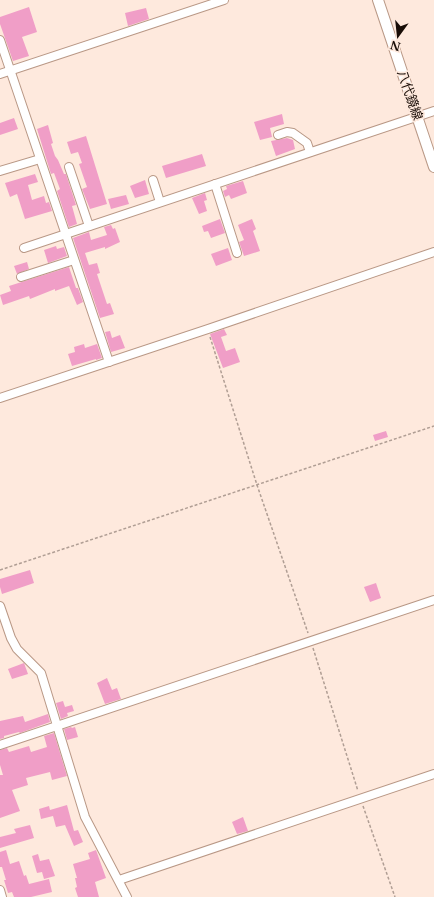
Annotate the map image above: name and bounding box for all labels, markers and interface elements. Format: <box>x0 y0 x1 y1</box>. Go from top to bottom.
north arrow <box>378 16 418 56</box>
text: N <box>388 37 402 54</box>
street label: 八代鏡線 <box>393 68 427 122</box>

